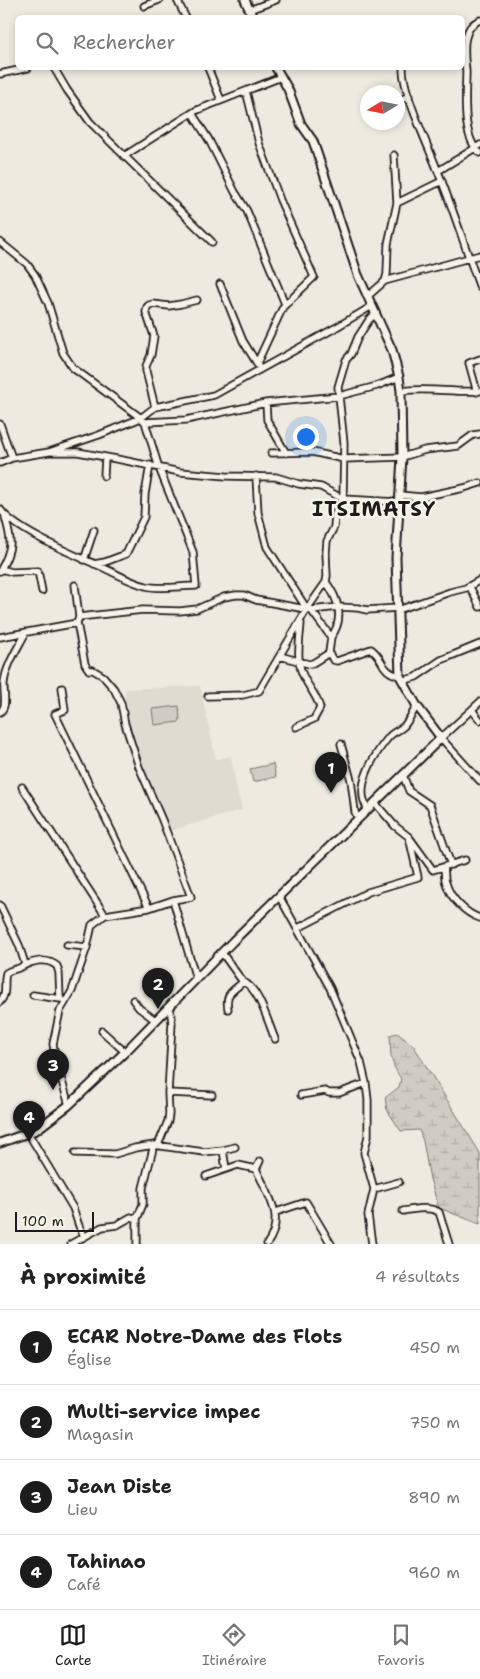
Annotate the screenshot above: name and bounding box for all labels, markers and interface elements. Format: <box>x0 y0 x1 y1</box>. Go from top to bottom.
search box <box>15 15 465 70</box>
icon: search <box>33 29 61 57</box>
text: Rechercher <box>73 30 176 55</box>
north arrow <box>360 85 405 130</box>
your location <box>293 424 319 450</box>
district label: ITSIMATSY <box>312 496 436 522</box>
pin: 1 <box>315 752 347 793</box>
pin: 2 <box>142 968 174 1009</box>
pin: 3 <box>37 1049 69 1090</box>
pin: 4 <box>13 1101 45 1142</box>
scale bar <box>15 1209 94 1232</box>
text: 100 m <box>22 1212 64 1230</box>
text: À proximité <box>20 1263 146 1291</box>
text: 4 résultats <box>375 1266 460 1287</box>
text: ECAR Notre-Dame des Flots <box>67 1324 342 1349</box>
text: 1 <box>32 1337 40 1358</box>
text: 450 m <box>409 1337 460 1358</box>
text: Église <box>67 1349 112 1370</box>
text: Multi-service impec <box>67 1399 260 1424</box>
text: 2 <box>30 1412 42 1433</box>
text: 750 m <box>409 1412 460 1433</box>
text: Magasin <box>67 1424 133 1445</box>
text: Jean Diste <box>67 1474 172 1499</box>
text: 3 <box>30 1487 42 1508</box>
text: 890 m <box>408 1487 460 1508</box>
text: Lieu <box>67 1499 98 1520</box>
text: Tahinao <box>67 1549 146 1574</box>
text: 4 <box>30 1562 42 1583</box>
text: 960 m <box>408 1562 460 1583</box>
text: Café <box>67 1574 101 1595</box>
tab: Carte <box>55 1621 92 1669</box>
tab: Itinéraire <box>202 1621 267 1669</box>
tab: Favoris <box>377 1621 425 1669</box>

